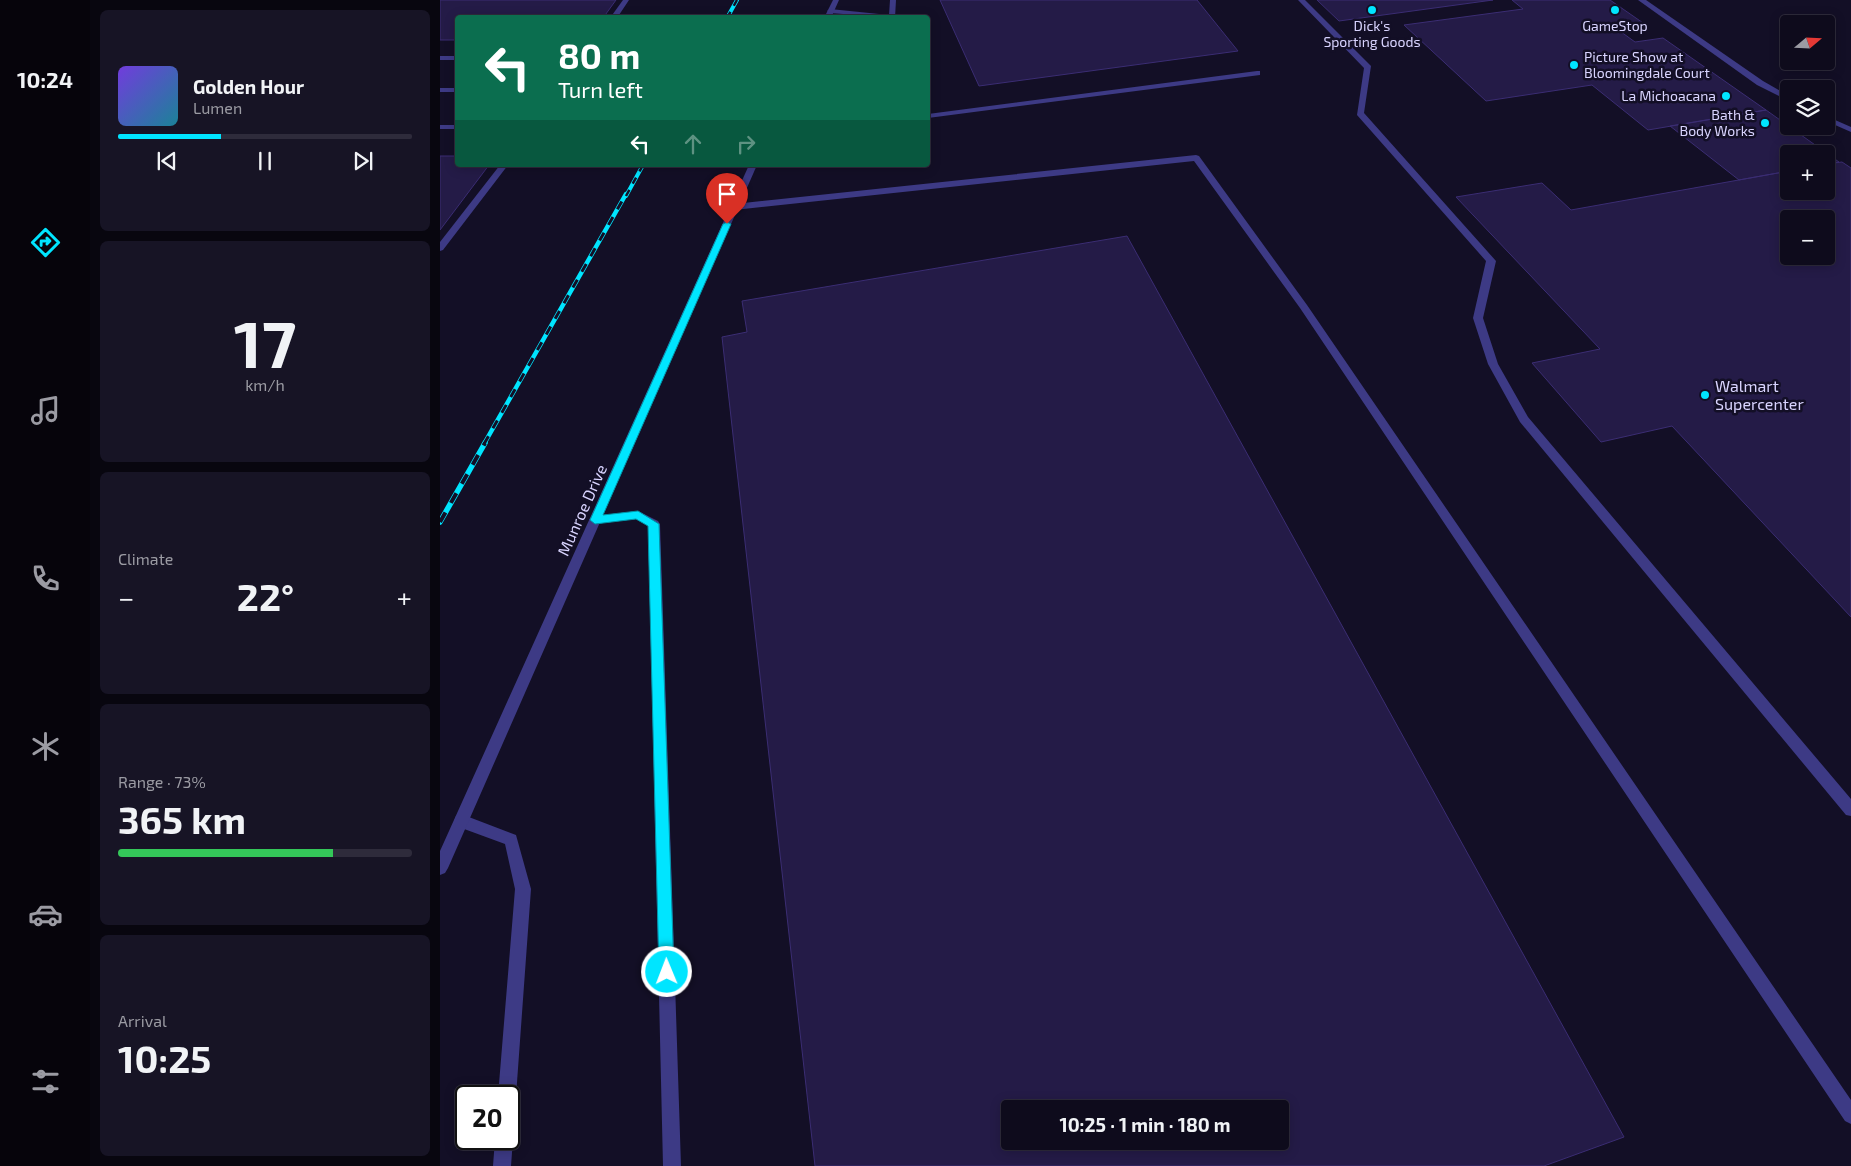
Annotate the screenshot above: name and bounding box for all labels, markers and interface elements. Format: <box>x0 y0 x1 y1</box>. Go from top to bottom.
marker: Dick's Sporting Goods <box>1366 4 1378 16</box>
marker: GameStop <box>1609 4 1621 16</box>
north arrow <box>1780 15 1835 70</box>
map controls <box>1780 15 1835 265</box>
place label: Dick's Sporting Goods <box>1323 17 1421 50</box>
place label: GameStop <box>1582 17 1648 34</box>
text: 80 m <box>558 34 640 76</box>
icon: left <box>475 35 540 100</box>
place label: Picture Show at Bloomingdale Court <box>1584 48 1710 81</box>
marker: Picture Show at Bloomingdale Court <box>1568 59 1580 71</box>
text: 10:24 <box>17 66 73 92</box>
text: Golden Hour <box>193 75 304 98</box>
text: Turn left <box>558 76 643 102</box>
button: layers <box>1780 80 1835 135</box>
place label: La Michoacana <box>1621 87 1716 104</box>
marker: La Michoacana <box>1720 90 1732 102</box>
text: Lumen <box>193 98 242 117</box>
place label: Bath & Body Works <box>1679 106 1755 139</box>
marker: Bath & Body Works <box>1759 117 1771 129</box>
icon: left <box>626 130 654 158</box>
icon: ahead <box>679 130 707 158</box>
icon: right <box>732 130 760 158</box>
button: + <box>1780 145 1835 200</box>
icon: previous <box>153 147 181 175</box>
icon: pause <box>251 147 279 175</box>
icon: next <box>349 147 377 175</box>
pin <box>706 173 748 224</box>
icon: arrive <box>713 180 741 208</box>
button: − <box>1780 210 1835 265</box>
icon: directions <box>28 225 63 260</box>
text: 17 <box>234 303 296 381</box>
text: km/h <box>245 375 285 394</box>
place label: Walmart Supercenter <box>1715 376 1804 413</box>
marker: Walmart Supercenter <box>1699 389 1711 401</box>
icon: music <box>28 393 63 428</box>
street label: Munroe Drive <box>553 461 610 558</box>
text: Climate <box>118 549 173 568</box>
icon: phone <box>28 561 63 596</box>
text: 22° <box>237 573 294 619</box>
text: − <box>118 580 134 614</box>
text: + <box>397 580 412 614</box>
icon: climate <box>28 729 63 764</box>
text: Range · 73% <box>118 772 206 791</box>
text: 365 km <box>118 796 246 842</box>
icon: car <box>28 897 63 932</box>
position arrow <box>640 945 692 997</box>
text: Arrival <box>118 1011 167 1030</box>
text: 10:25 <box>118 1035 211 1081</box>
icon: filters <box>28 1064 63 1099</box>
speed limit sign: 20 <box>455 1085 520 1150</box>
text: 10:25 · 1 min · 180 m <box>1059 1113 1231 1136</box>

